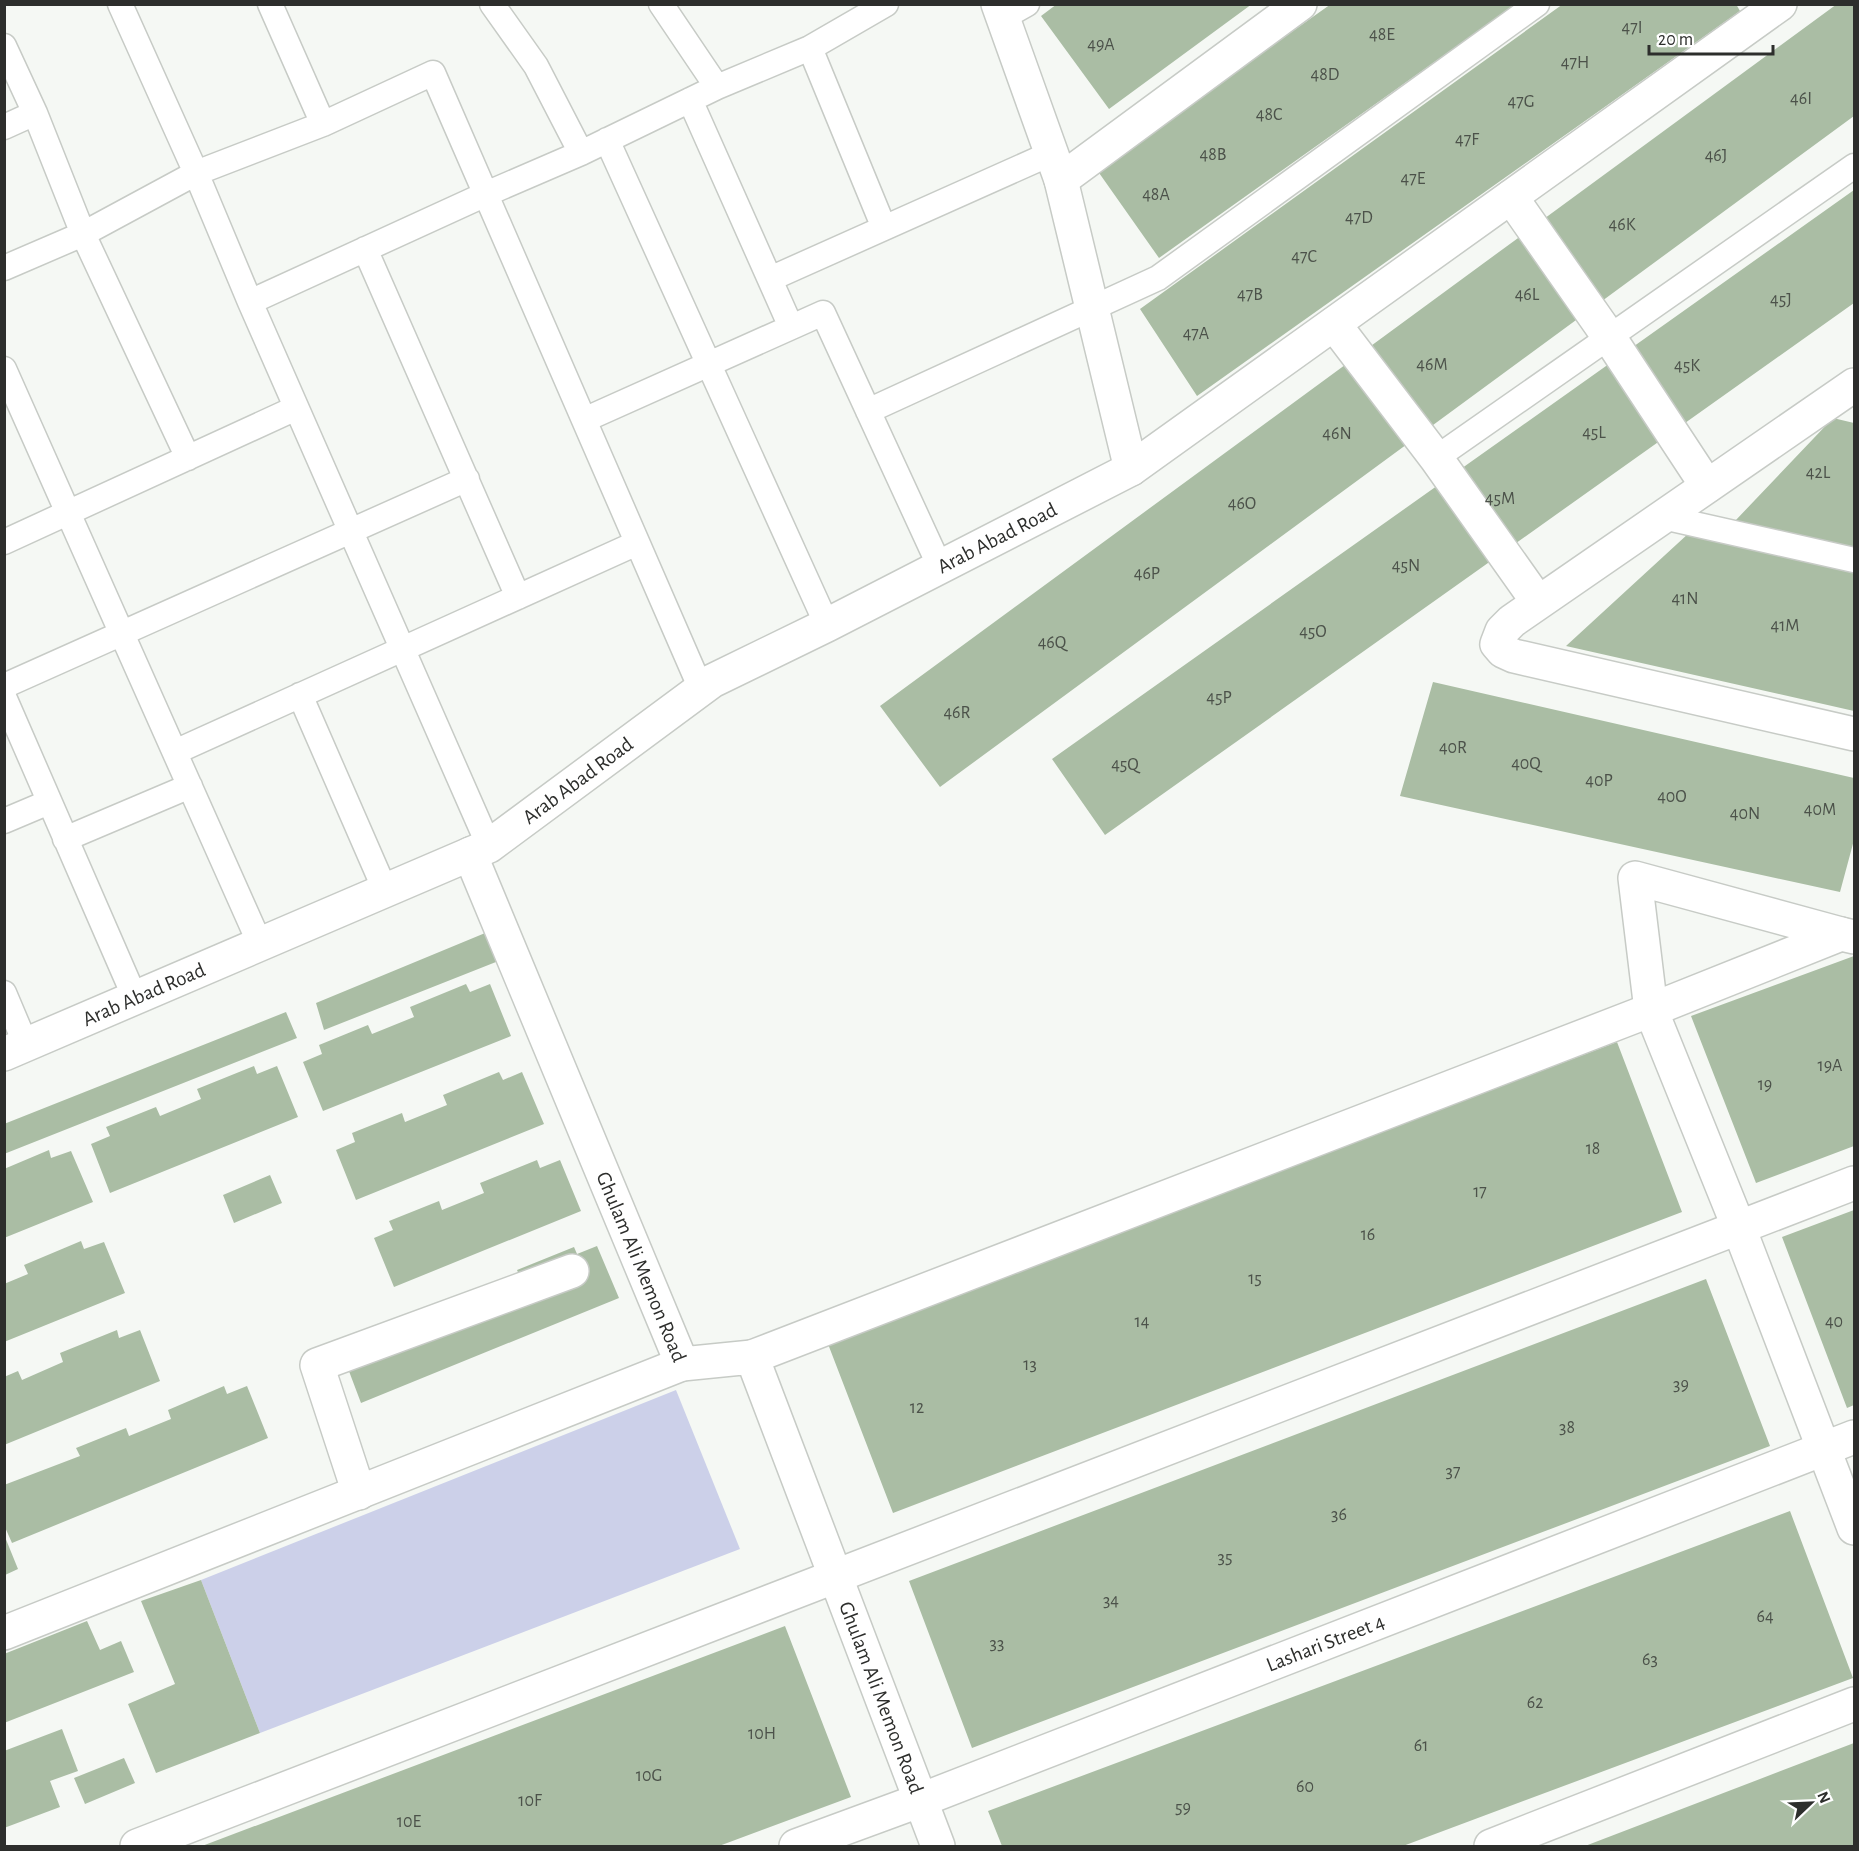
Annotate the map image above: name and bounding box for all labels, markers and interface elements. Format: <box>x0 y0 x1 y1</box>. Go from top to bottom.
scale bar <box>1649 18 1774 56</box>
house number: 47I <box>1622 19 1643 37</box>
house number: 48E <box>1369 26 1395 44</box>
text: 20 m <box>1658 31 1693 49</box>
house number: 49A <box>1087 36 1115 54</box>
house number: 47H <box>1561 54 1589 72</box>
house number: 48D <box>1311 66 1339 84</box>
house number: 46I <box>1790 90 1812 108</box>
house number: 47G <box>1508 93 1534 111</box>
house number: 48C <box>1256 106 1282 124</box>
house number: 47F <box>1455 131 1479 149</box>
house number: 48B <box>1200 146 1226 164</box>
house number: 46J <box>1705 147 1727 165</box>
house number: 47E <box>1401 170 1426 188</box>
house number: 48A <box>1142 186 1170 204</box>
house number: 47D <box>1345 209 1373 227</box>
house number: 46K <box>1609 216 1636 234</box>
house number: 47C <box>1291 248 1317 266</box>
house number: 47B <box>1237 286 1263 304</box>
house number: 46L <box>1515 286 1540 304</box>
house number: 45J <box>1770 291 1792 309</box>
house number: 47A <box>1183 325 1210 343</box>
house number: 46M <box>1416 356 1448 374</box>
house number: 45K <box>1674 357 1700 375</box>
house number: 45L <box>1582 424 1606 442</box>
house number: 46N <box>1322 425 1352 443</box>
house number: 42L <box>1806 464 1831 482</box>
house number: 45M <box>1485 490 1515 508</box>
house number: 46O <box>1228 495 1256 513</box>
street label: Arab Abad Road <box>934 499 1060 578</box>
house number: 45N <box>1392 557 1420 575</box>
house number: 46P <box>1134 565 1160 583</box>
house number: 41N <box>1671 590 1699 608</box>
house number: 41M <box>1770 617 1800 635</box>
house number: 45O <box>1299 623 1327 641</box>
house number: 46Q <box>1038 634 1069 652</box>
house number: 45P <box>1206 689 1232 707</box>
house number: 46R <box>943 704 971 722</box>
street label: Arab Abad Road <box>519 733 637 828</box>
house number: 40R <box>1439 739 1467 757</box>
house number: 40Q <box>1511 755 1543 773</box>
house number: 45Q <box>1111 756 1141 774</box>
house number: 40P <box>1585 772 1613 790</box>
house number: 40O <box>1657 788 1687 806</box>
house number: 40M <box>1804 801 1836 819</box>
house number: 40N <box>1730 805 1760 823</box>
street label: Arab Abad Road <box>79 959 208 1030</box>
house number: 19A <box>1817 1057 1843 1075</box>
house number: 19 <box>1758 1076 1772 1094</box>
house number: 18 <box>1586 1140 1600 1158</box>
street label: Ghulam Ali Memon Road <box>592 1169 690 1365</box>
house number: 17 <box>1473 1183 1487 1201</box>
house number: 16 <box>1361 1226 1375 1244</box>
house number: 15 <box>1248 1270 1262 1288</box>
house number: 14 <box>1135 1313 1150 1331</box>
house number: 40 <box>1825 1313 1843 1331</box>
house number: 13 <box>1023 1356 1037 1374</box>
house number: 39 <box>1673 1376 1689 1394</box>
house number: 12 <box>910 1399 924 1417</box>
house number: 38 <box>1559 1419 1575 1437</box>
house number: 37 <box>1446 1463 1460 1481</box>
house number: 36 <box>1331 1506 1347 1524</box>
house number: 35 <box>1218 1549 1232 1567</box>
house number: 34 <box>1103 1592 1119 1610</box>
street label: Ghulam Ali Memon Road <box>835 1599 927 1797</box>
house number: 64 <box>1756 1608 1774 1626</box>
street label: Lashari Street 4 <box>1263 1611 1388 1676</box>
house number: 33 <box>990 1635 1004 1653</box>
house number: 63 <box>1642 1651 1658 1669</box>
house number: 62 <box>1527 1694 1543 1712</box>
house number: 10H <box>748 1725 776 1743</box>
house number: 61 <box>1414 1737 1428 1755</box>
house number: 10G <box>636 1767 662 1785</box>
north arrow <box>1781 1773 1841 1833</box>
house number: 60 <box>1296 1778 1314 1796</box>
text: N <box>1814 1789 1833 1806</box>
house number: 10F <box>518 1792 542 1810</box>
house number: 59 <box>1175 1799 1191 1817</box>
house number: 10E <box>397 1813 422 1831</box>

